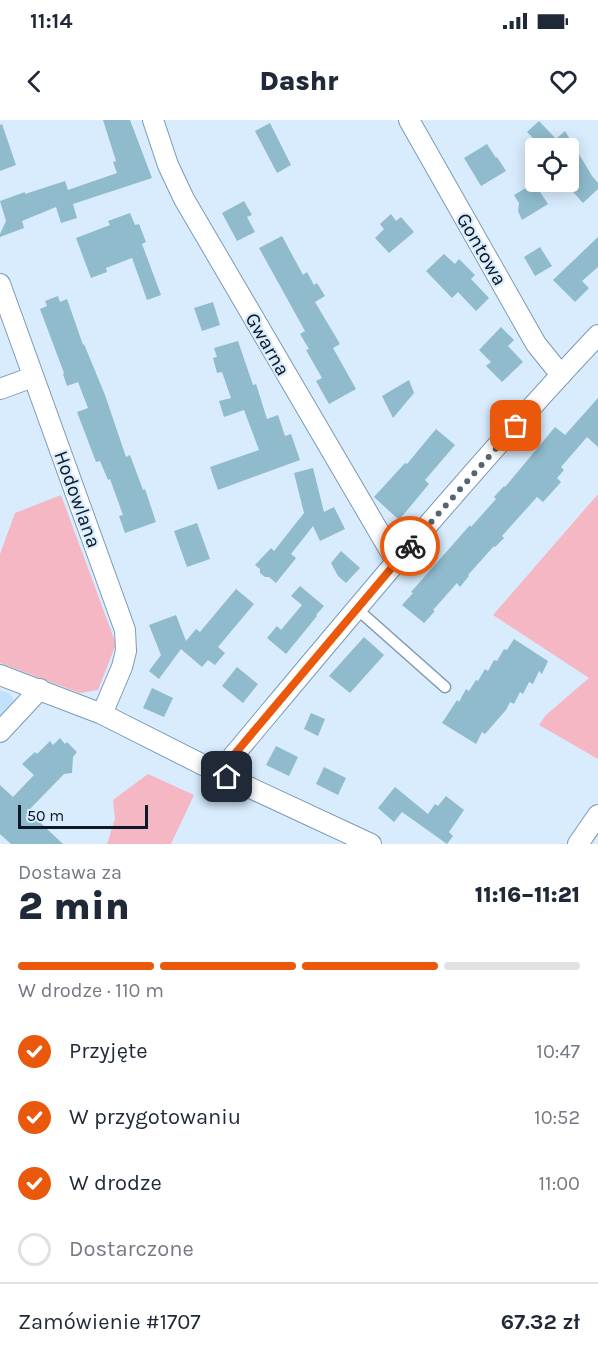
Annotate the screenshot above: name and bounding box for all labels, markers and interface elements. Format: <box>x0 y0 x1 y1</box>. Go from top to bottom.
text: 11:14 <box>30 8 73 34</box>
icon: back <box>18 65 51 98</box>
text: Dashr <box>259 65 339 97</box>
icon: heart <box>547 65 580 98</box>
map controls <box>525 138 579 192</box>
button: locate <box>525 138 579 192</box>
street label: Gontowa <box>452 209 511 290</box>
street label: Gwarna <box>240 309 295 380</box>
pin <box>490 400 541 451</box>
icon: bag <box>499 409 532 442</box>
street label: Hodowlana <box>49 448 106 551</box>
courier <box>380 516 440 576</box>
icon: bike <box>394 530 427 563</box>
pin <box>201 751 252 802</box>
icon: home <box>210 760 243 793</box>
scale bar <box>18 802 148 830</box>
text: 50 m <box>27 806 64 825</box>
text: Dostawa za <box>18 861 122 884</box>
text: 11:16–11:21 <box>475 882 580 908</box>
text: 2 min <box>18 883 130 929</box>
text: W drodze · 110 m <box>18 979 164 1002</box>
icon: check <box>18 1035 51 1068</box>
text: Przyjęte <box>69 1038 148 1064</box>
text: 10:47 <box>536 1040 580 1063</box>
icon: check <box>18 1101 51 1134</box>
text: W przygotowaniu <box>69 1104 241 1130</box>
text: 10:52 <box>534 1106 580 1129</box>
icon: check <box>18 1167 51 1200</box>
text: W drodze <box>69 1170 162 1196</box>
text: 11:00 <box>538 1172 580 1195</box>
text: Dostarczone <box>69 1236 194 1262</box>
text: Zamówienie #1707 <box>18 1309 201 1335</box>
text: 67.32 zł <box>501 1309 580 1335</box>

